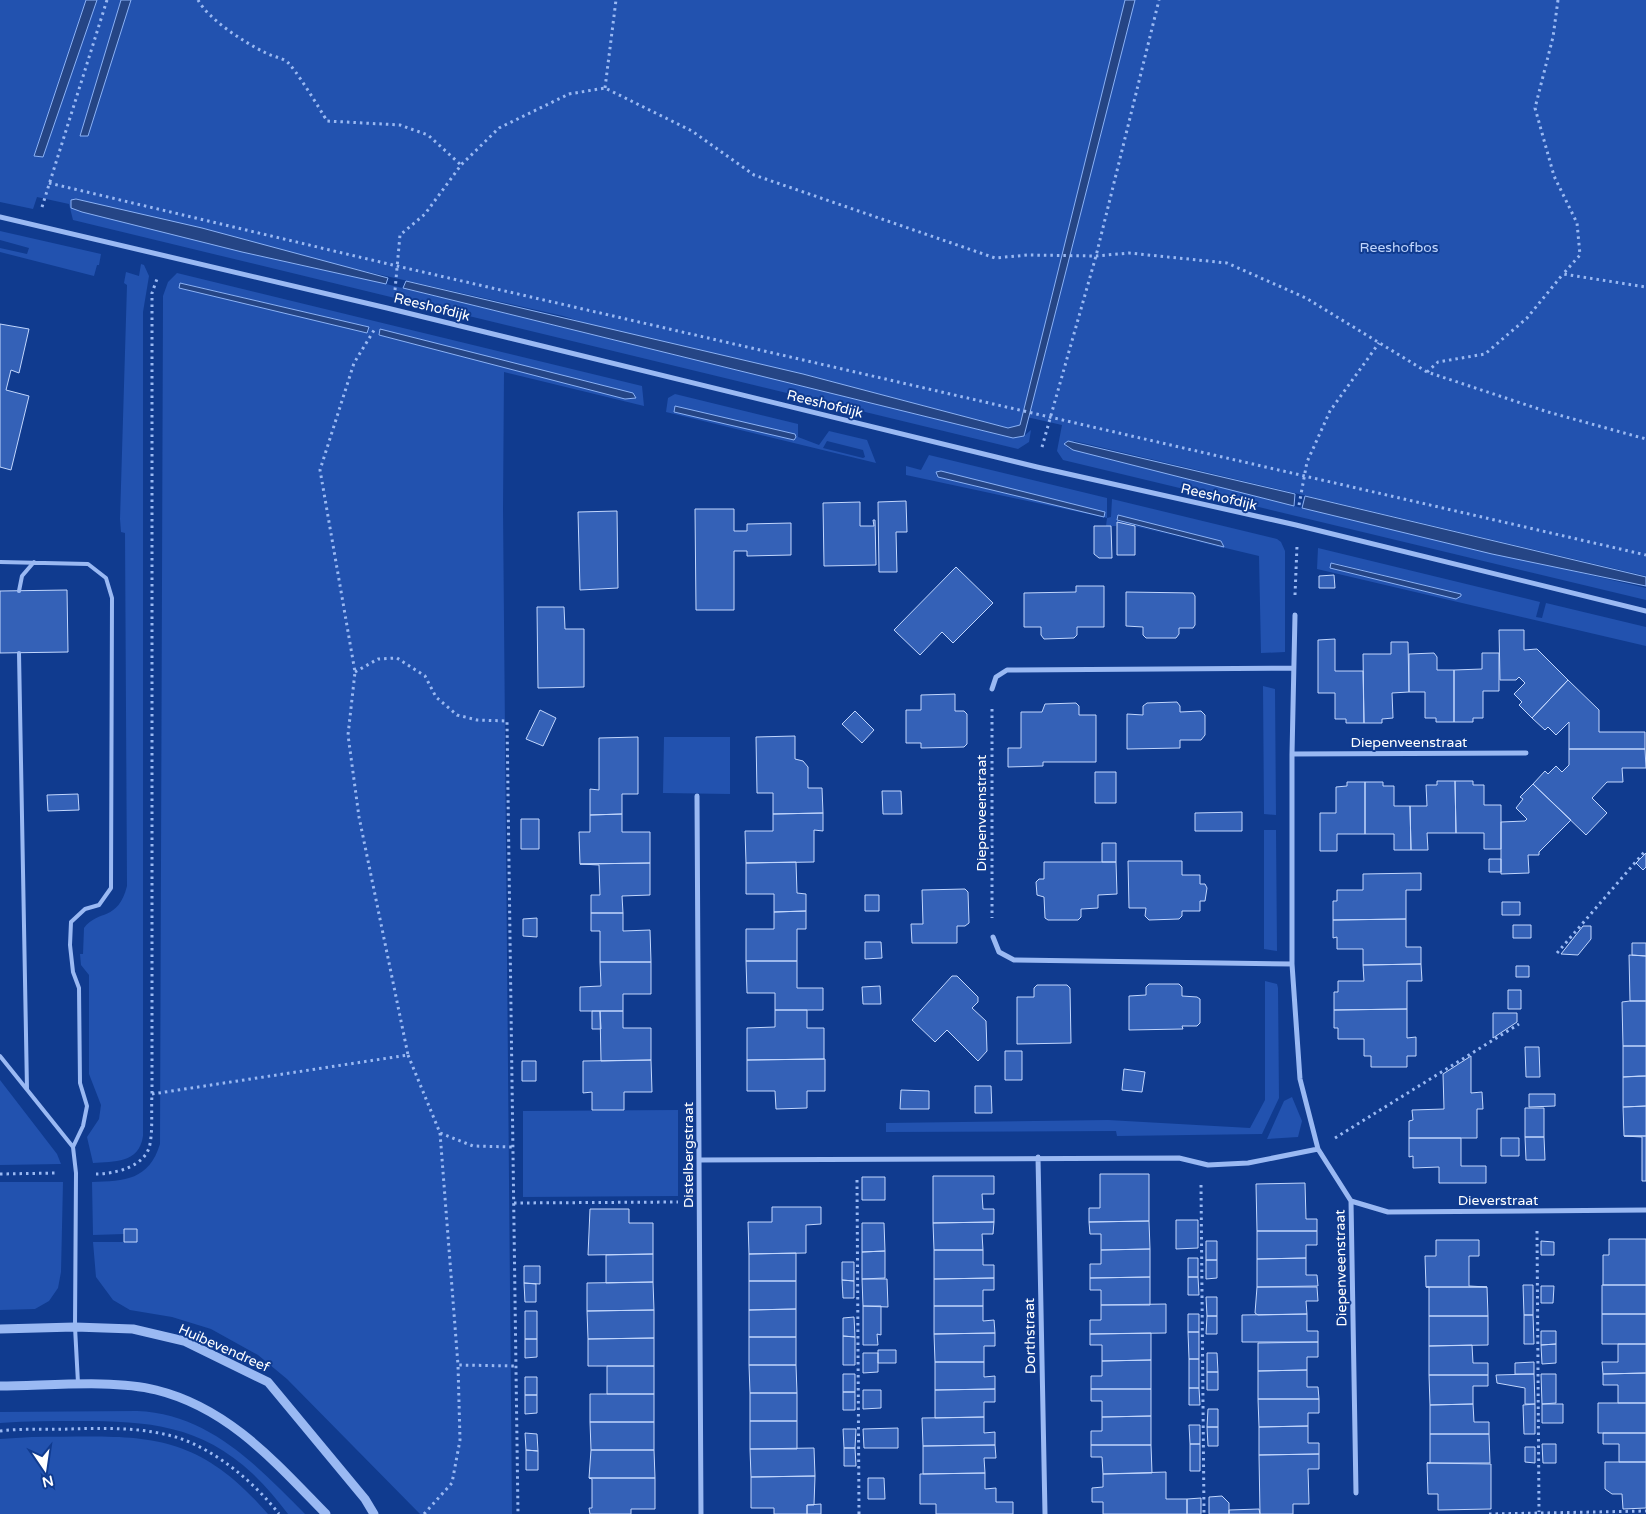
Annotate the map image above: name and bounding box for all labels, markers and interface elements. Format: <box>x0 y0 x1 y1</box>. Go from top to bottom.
park label: Reeshofbos <box>1360 239 1439 256</box>
street label: Reeshofdijk <box>392 289 472 325</box>
street label: Reeshofdijk <box>785 386 865 422</box>
street label: Reeshofdijk <box>1179 480 1259 514</box>
street label: Diepenveenstraat <box>1351 734 1468 751</box>
street label: Diepenveenstraat <box>973 754 990 871</box>
street label: Distelbergstraat <box>680 1101 697 1208</box>
street label: Dieverstraat <box>1458 1192 1539 1209</box>
street label: Diepenveenstraat <box>1331 1209 1351 1327</box>
street label: Dorthstraat <box>1021 1297 1039 1374</box>
street label: Huibevendreef <box>176 1320 273 1376</box>
north arrow <box>20 1444 70 1494</box>
text: N <box>40 1472 55 1491</box>

